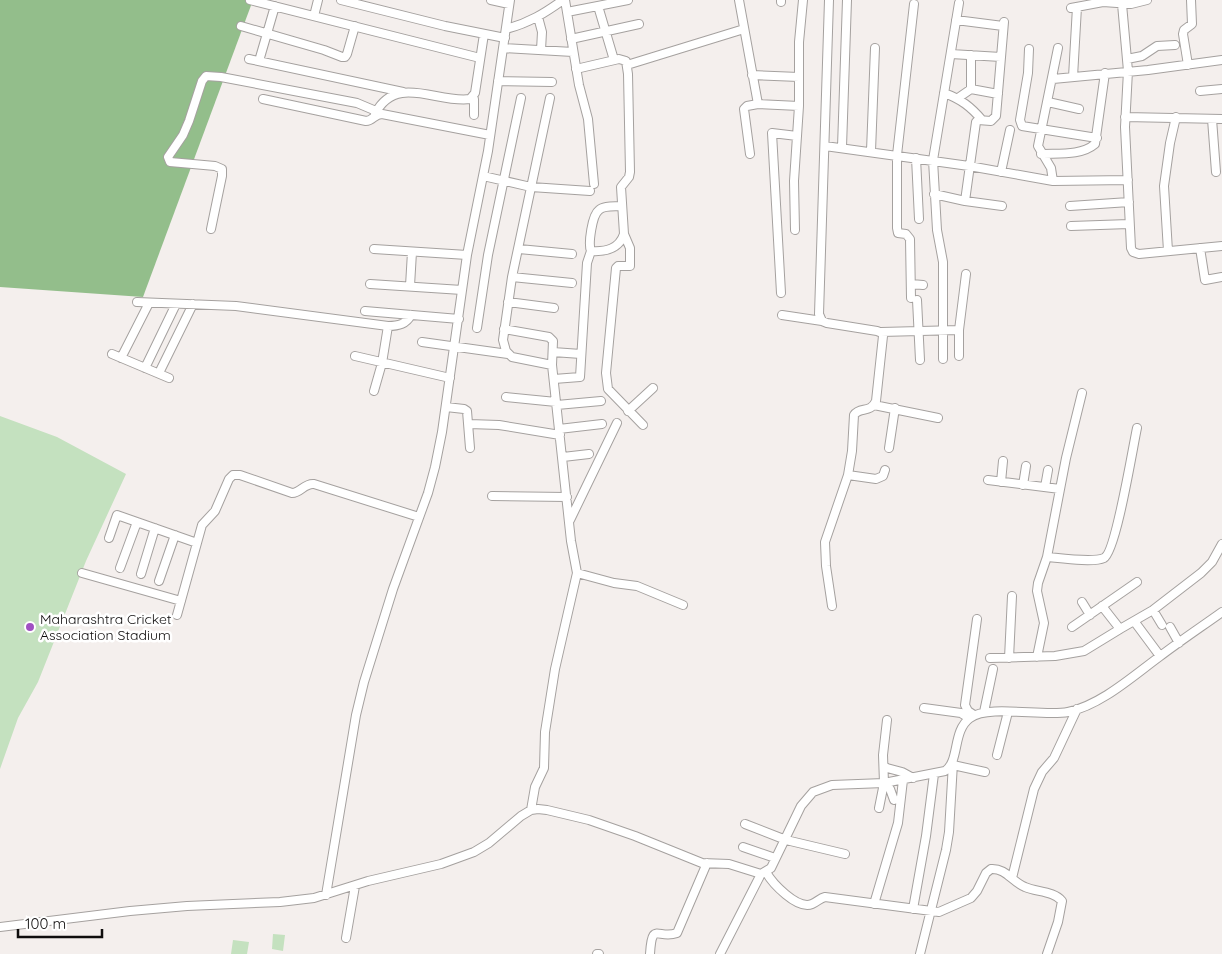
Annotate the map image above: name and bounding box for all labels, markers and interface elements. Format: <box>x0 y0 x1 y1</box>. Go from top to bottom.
place label: Maharashtra Cricket Association Stadium <box>40 610 172 644</box>
marker: Maharashtra Cricket Association Stadium <box>24 621 36 633</box>
scale bar <box>18 906 101 938</box>
text: 100 m <box>25 914 66 933</box>

